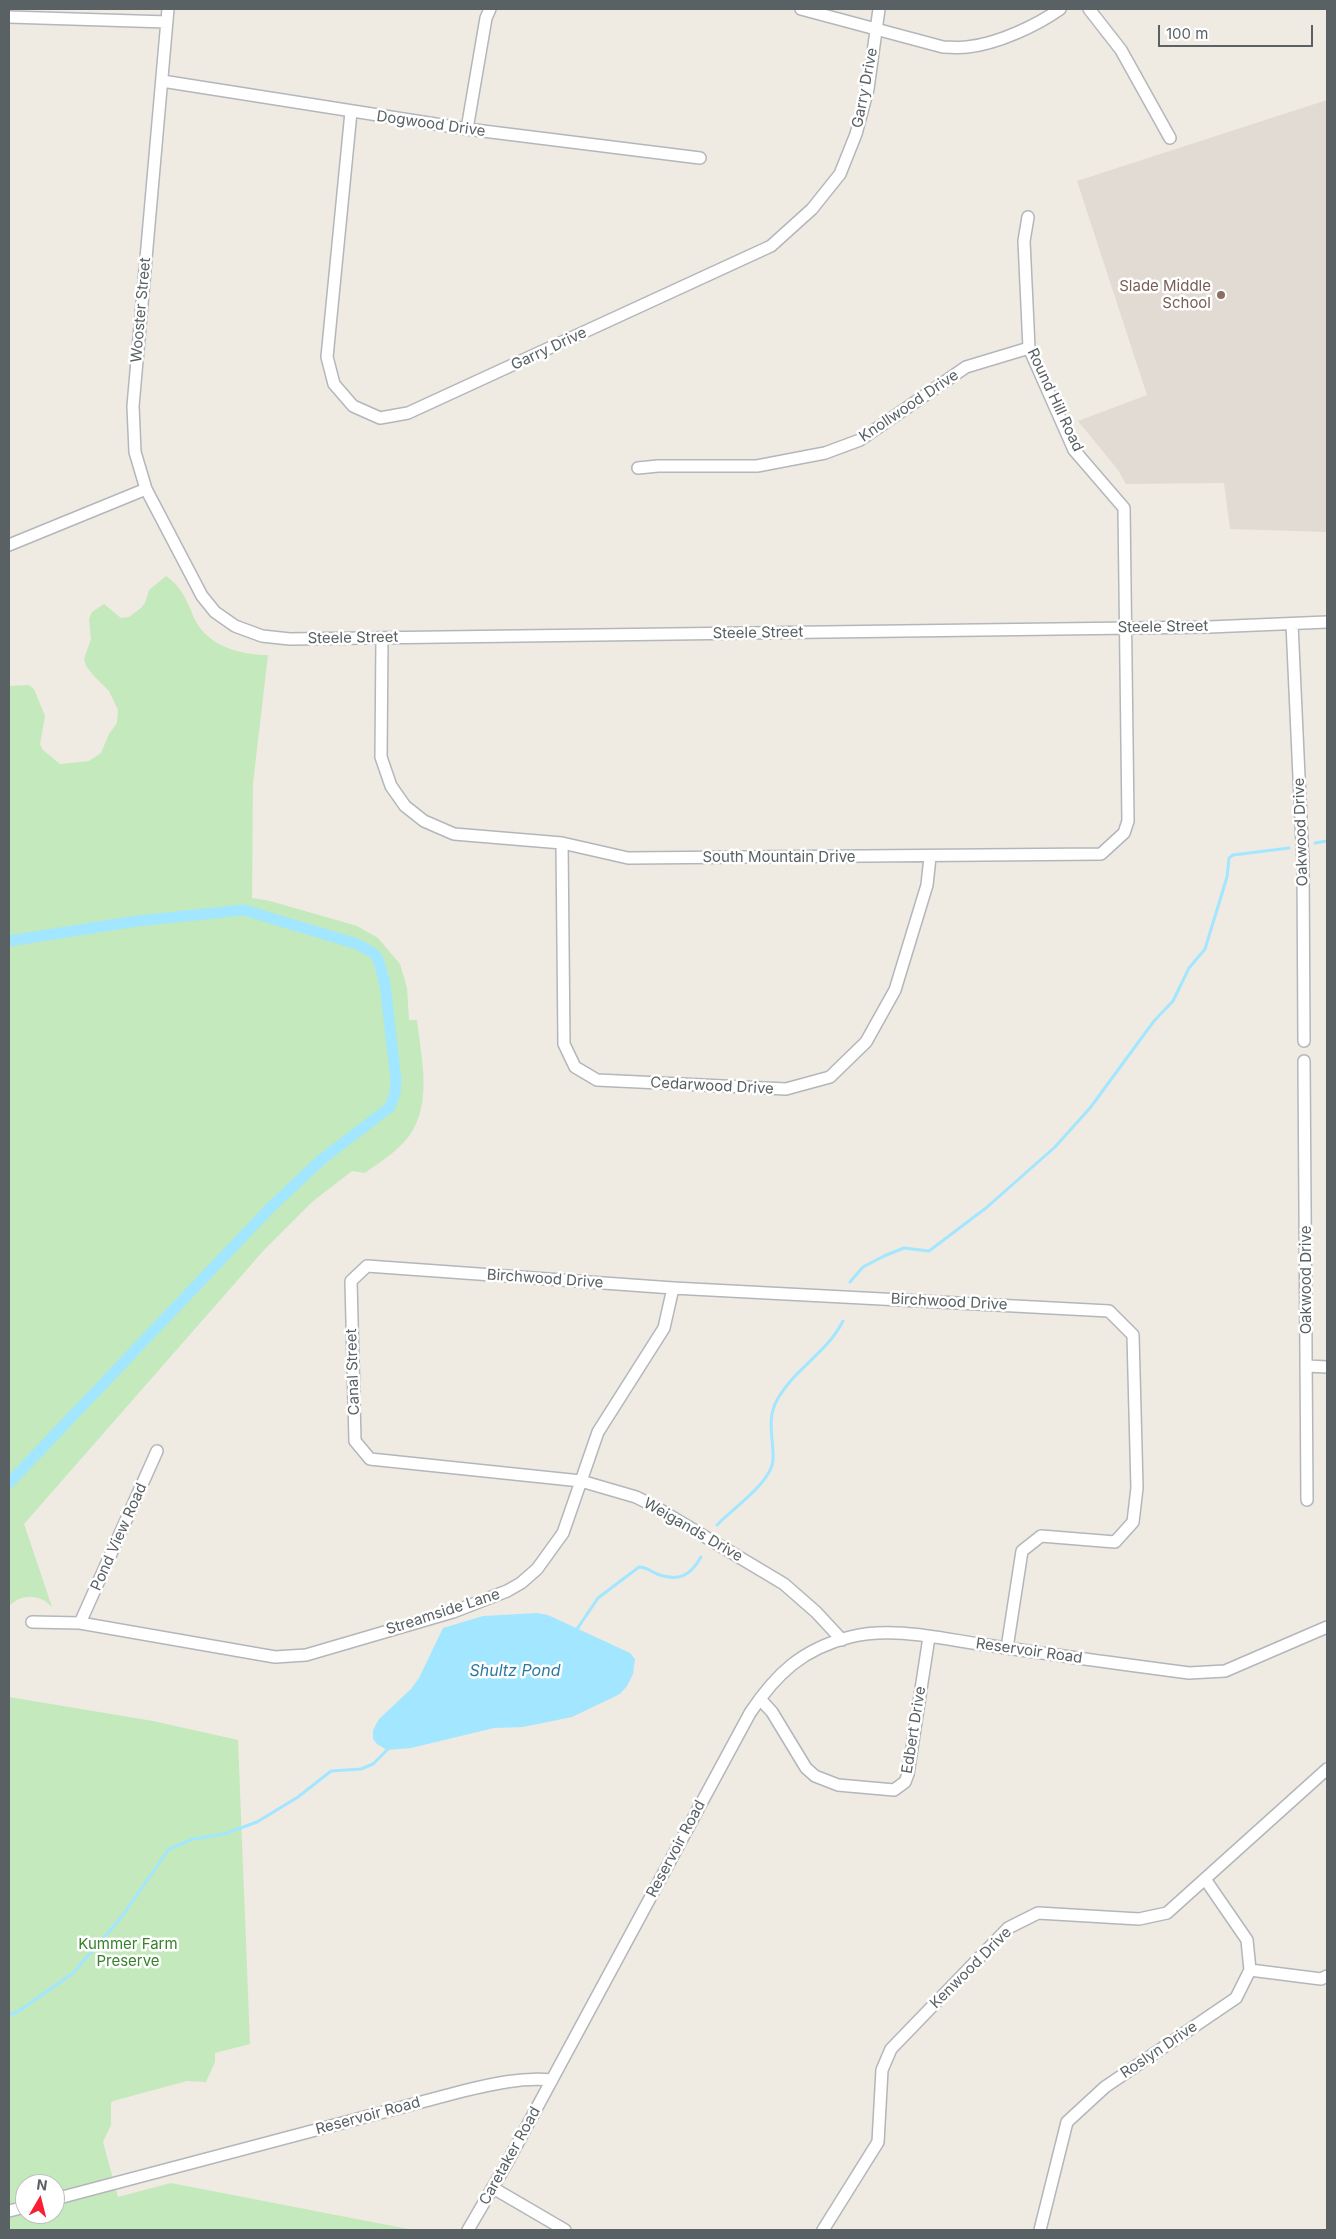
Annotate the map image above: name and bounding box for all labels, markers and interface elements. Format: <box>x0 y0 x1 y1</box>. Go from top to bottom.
scale bar <box>1161 15 1316 47</box>
text: 100 m <box>1166 24 1208 43</box>
street label: Garry Drive <box>848 46 882 130</box>
street label: Dogwood Drive <box>375 107 487 141</box>
street label: Wooster Street <box>127 257 155 363</box>
place label: Slade Middle School <box>1119 277 1211 312</box>
marker: Slade Middle School <box>1215 289 1227 301</box>
street label: Garry Drive <box>508 324 590 374</box>
street label: Round Hill Road <box>1023 345 1087 455</box>
street label: Knollwood Drive <box>856 366 962 446</box>
street label: Steele Street <box>1117 617 1209 637</box>
street label: Steele Street <box>712 623 804 643</box>
street label: Steele Street <box>307 628 399 648</box>
street label: Oakwood Drive <box>1290 777 1312 887</box>
street label: South Mountain Drive <box>702 848 856 866</box>
street label: Cedarwood Drive <box>650 1074 774 1098</box>
street label: Oakwood Drive <box>1297 1226 1315 1334</box>
street label: Birchwood Drive <box>486 1266 604 1292</box>
street label: Birchwood Drive <box>890 1290 1008 1314</box>
street label: Canal Street <box>342 1328 364 1416</box>
street label: Pond View Road <box>87 1480 151 1594</box>
street label: Weigands Drive <box>640 1494 746 1566</box>
street label: Streamside Lane <box>384 1585 502 1639</box>
street label: Reservoir Road <box>975 1635 1083 1667</box>
water label: Shultz Pond <box>470 1661 560 1681</box>
street label: Edbert Drive <box>898 1685 930 1775</box>
street label: Reservoir Road <box>643 1797 709 1901</box>
street label: Kenwood Drive <box>927 1924 1015 2012</box>
park label: Kummer Farm Preserve <box>78 1935 178 1970</box>
street label: Roslyn Drive <box>1117 2018 1201 2082</box>
street label: Reservoir Road <box>314 2093 422 2139</box>
street label: Caretaker Road <box>476 2104 544 2208</box>
north arrow <box>15 2174 65 2224</box>
text: N <box>36 2175 48 2194</box>

